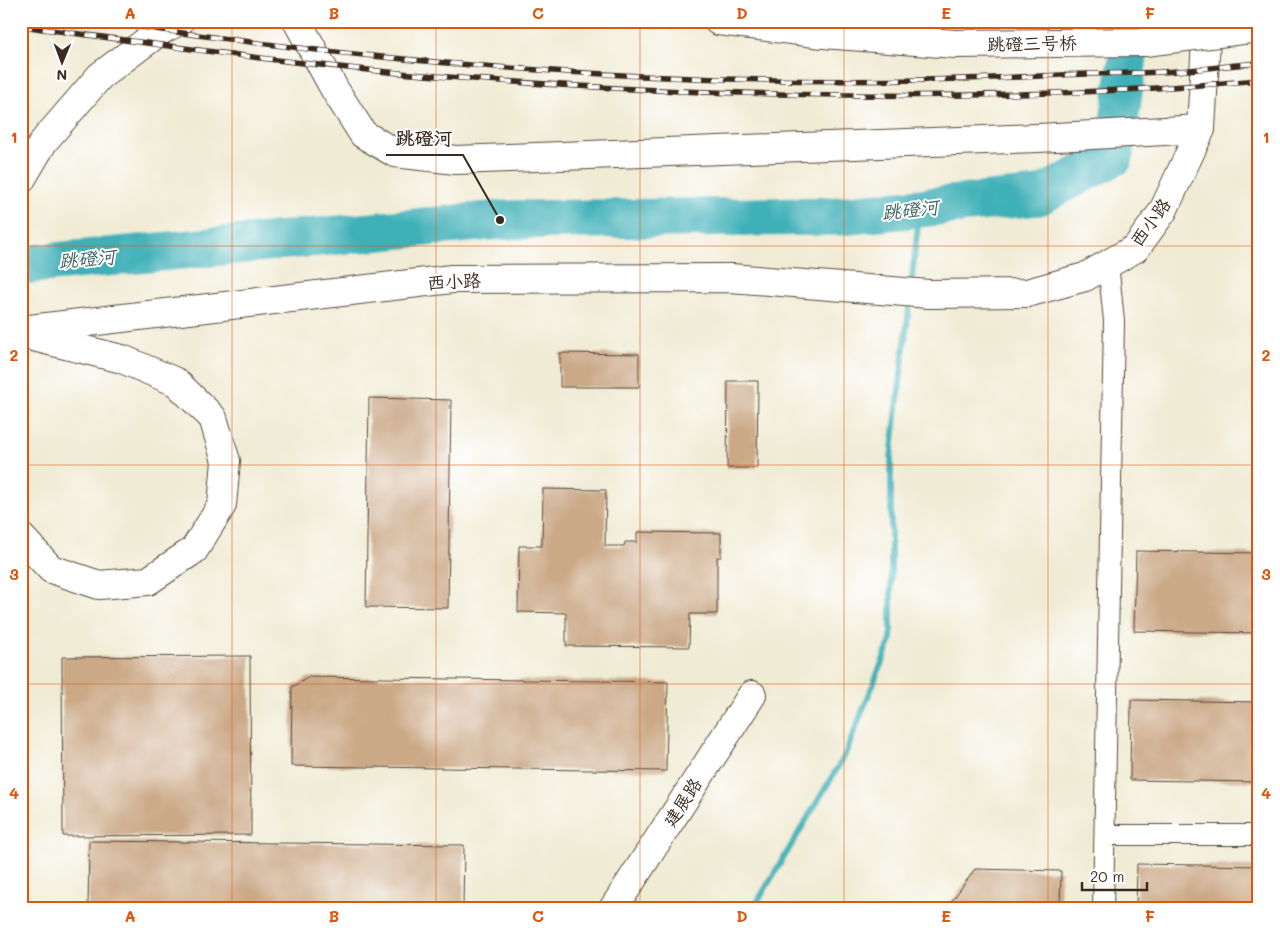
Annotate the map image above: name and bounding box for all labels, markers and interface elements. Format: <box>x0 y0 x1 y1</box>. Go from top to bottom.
text: A <box>124 2 136 23</box>
text: B <box>329 2 339 23</box>
text: C <box>532 2 544 23</box>
text: D <box>736 2 748 23</box>
text: E <box>941 2 951 23</box>
text: F <box>1145 2 1155 23</box>
street label: 跳磴三号桥 <box>987 30 1077 56</box>
north arrow <box>38 38 88 88</box>
text: N <box>56 66 67 85</box>
callout: 跳磴河 <box>386 121 463 155</box>
text: 跳磴河 <box>395 125 453 150</box>
text: 1 <box>10 126 18 147</box>
text: 1 <box>1262 126 1270 147</box>
water label: 跳磴河 <box>880 193 943 224</box>
street label: 西小路 <box>1124 193 1176 251</box>
water label: 跳磴河 <box>58 243 119 273</box>
street label: 西小路 <box>426 268 482 294</box>
text: 2 <box>10 344 19 365</box>
text: 2 <box>1262 344 1271 365</box>
text: 3 <box>9 563 19 584</box>
text: 3 <box>1261 563 1271 584</box>
street label: 建展路 <box>657 773 707 831</box>
text: 4 <box>9 782 19 803</box>
text: 4 <box>1261 782 1271 803</box>
scale bar <box>1082 860 1148 892</box>
text: 20 m <box>1090 866 1124 886</box>
text: A <box>124 905 136 926</box>
text: B <box>329 905 339 926</box>
text: C <box>532 905 544 926</box>
text: D <box>736 905 748 926</box>
text: E <box>941 905 951 926</box>
text: F <box>1145 905 1155 926</box>

